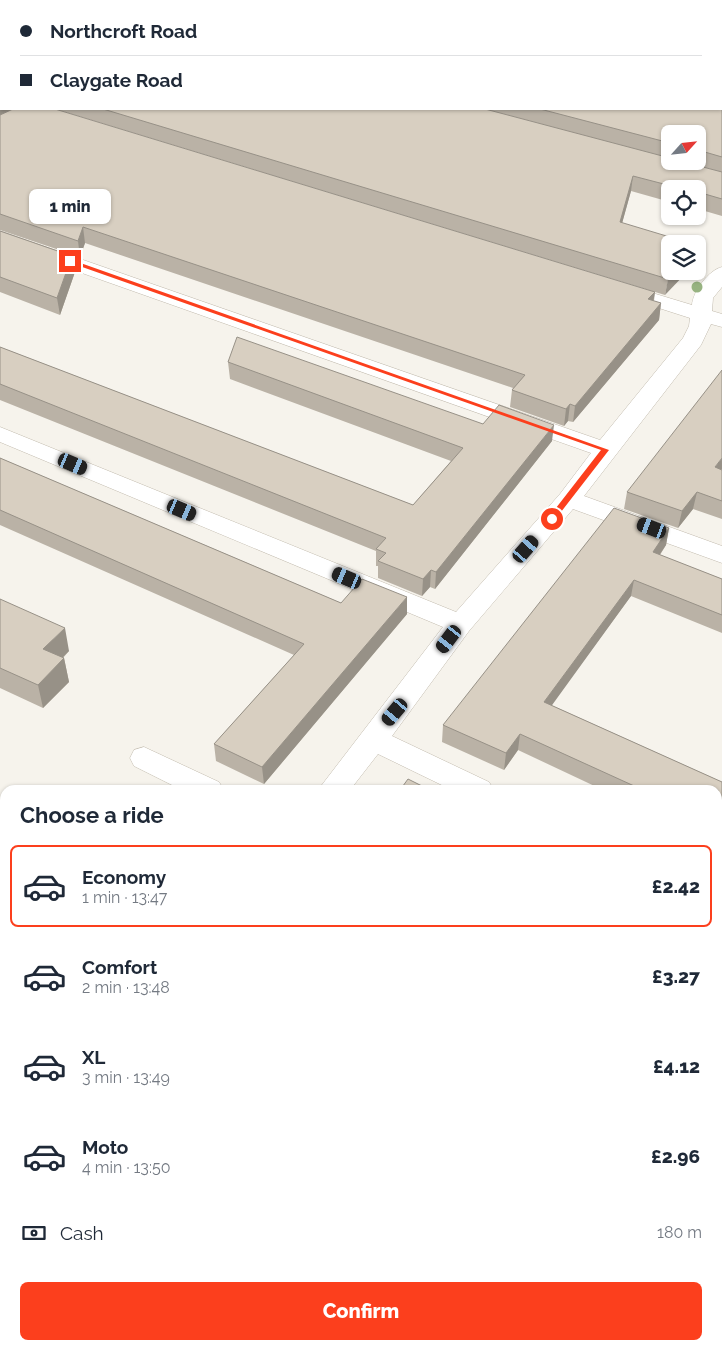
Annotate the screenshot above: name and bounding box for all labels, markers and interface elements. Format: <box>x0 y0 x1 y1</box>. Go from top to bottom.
text: Northcroft Road <box>50 20 197 42</box>
text: Claygate Road <box>50 69 183 91</box>
north arrow <box>661 125 706 170</box>
map controls <box>661 125 706 280</box>
button: locate <box>661 180 706 225</box>
callout: 1 min <box>29 188 111 224</box>
text: 1 min <box>49 197 91 216</box>
button: layers <box>661 235 706 280</box>
route end <box>59 250 81 272</box>
car <box>56 451 89 477</box>
car <box>165 497 198 523</box>
route start <box>541 508 563 530</box>
car <box>635 516 668 540</box>
car <box>510 533 541 565</box>
car <box>330 565 363 591</box>
car <box>433 623 464 655</box>
car <box>379 696 410 728</box>
text: Choose a ride <box>20 802 164 828</box>
icon: car <box>22 864 67 909</box>
text: Economy <box>82 866 166 888</box>
text: £2.42 <box>652 875 700 897</box>
text: 1 min · 13:47 <box>82 888 167 907</box>
icon: car <box>22 954 67 999</box>
text: Comfort <box>82 956 157 978</box>
text: £3.27 <box>652 965 700 987</box>
text: 2 min · 13:48 <box>82 978 170 997</box>
icon: car <box>22 1044 67 1089</box>
text: XL <box>82 1046 105 1068</box>
text: £4.12 <box>653 1055 700 1077</box>
text: 3 min · 13:49 <box>82 1068 170 1087</box>
icon: car <box>22 1134 67 1179</box>
text: Moto <box>82 1136 128 1158</box>
text: £2.96 <box>651 1145 700 1167</box>
text: 4 min · 13:50 <box>82 1158 170 1177</box>
icon: cash <box>20 1219 48 1247</box>
text: Cash <box>60 1222 104 1244</box>
text: 180 m <box>657 1223 702 1242</box>
button: Confirm <box>20 1282 702 1340</box>

